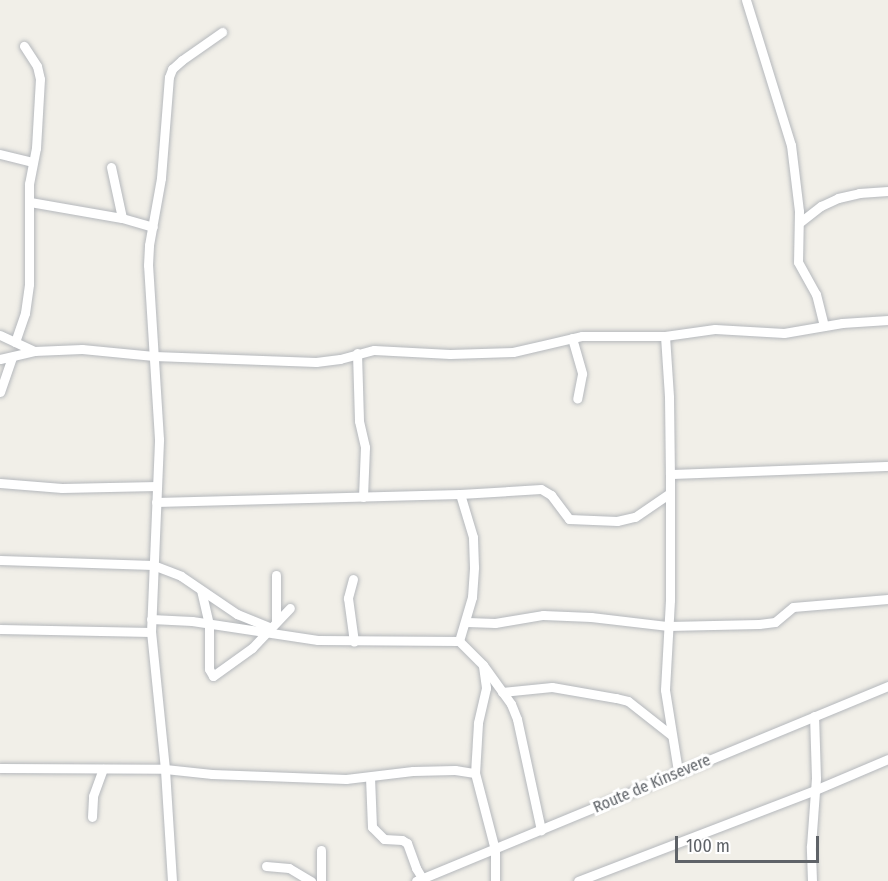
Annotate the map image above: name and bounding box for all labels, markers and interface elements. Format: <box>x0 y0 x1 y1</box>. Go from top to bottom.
street label: Route de Kinsevere <box>590 751 714 817</box>
scale bar <box>678 824 822 862</box>
text: 100 m <box>686 835 730 857</box>

